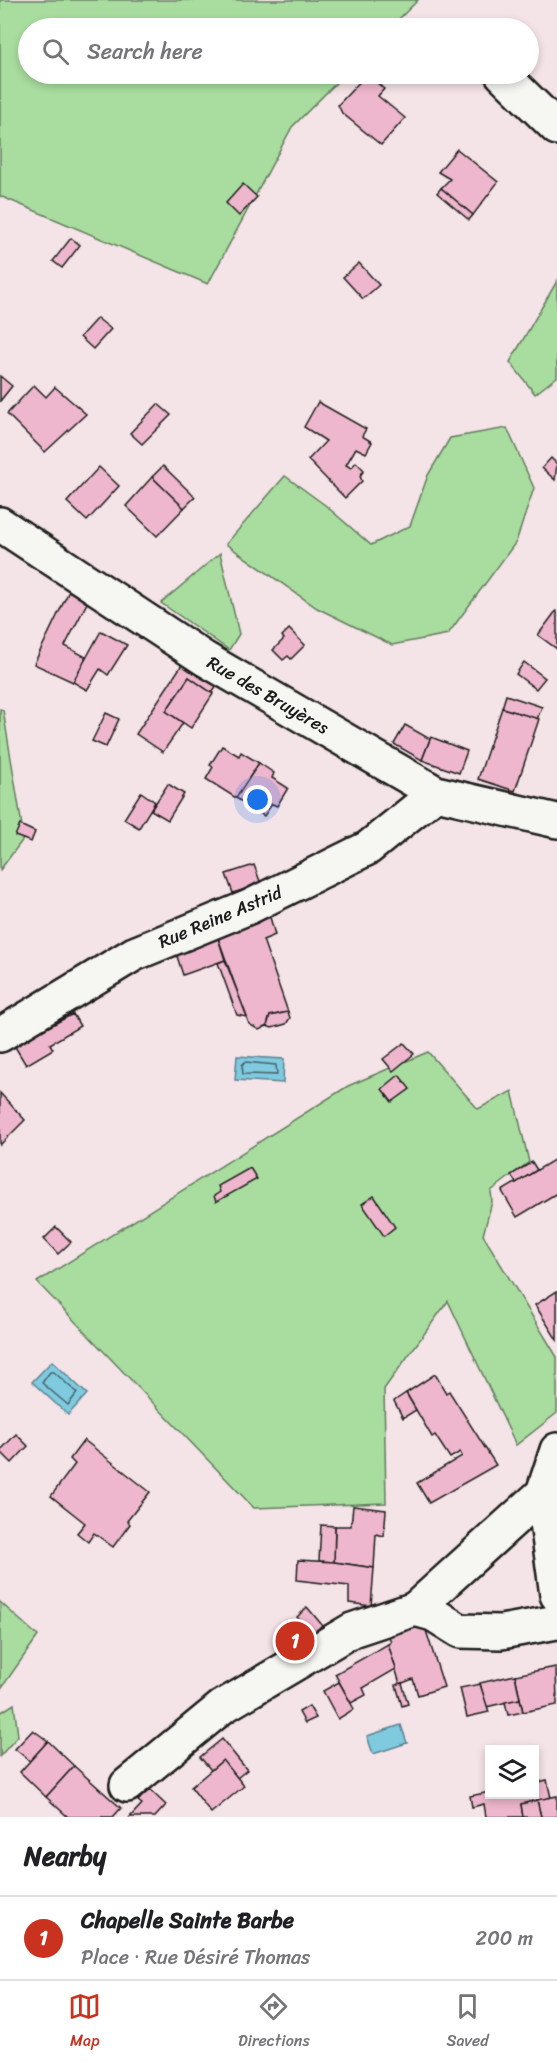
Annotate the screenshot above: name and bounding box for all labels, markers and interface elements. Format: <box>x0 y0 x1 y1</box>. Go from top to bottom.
search box <box>18 18 539 84</box>
text: Search here <box>87 32 203 71</box>
icon: search <box>39 35 72 68</box>
street label: Rue des Bruyères <box>201 647 336 743</box>
your location <box>243 785 272 814</box>
street label: Rue Reine Astrid <box>153 876 288 957</box>
pin: 1 <box>276 1618 314 1664</box>
map controls <box>485 1745 539 1799</box>
button: layers <box>485 1745 539 1799</box>
text: Nearby <box>24 1833 106 1879</box>
text: Chapelle Sainte Barbe <box>81 1901 294 1940</box>
text: 1 <box>39 1921 48 1956</box>
text: 200 m <box>476 1921 533 1956</box>
text: Place · Rue Désiré Thomas <box>81 1940 310 1975</box>
tab: Map <box>68 1990 101 2055</box>
tab: Directions <box>238 1990 310 2055</box>
tab: Saved <box>446 1990 489 2055</box>

